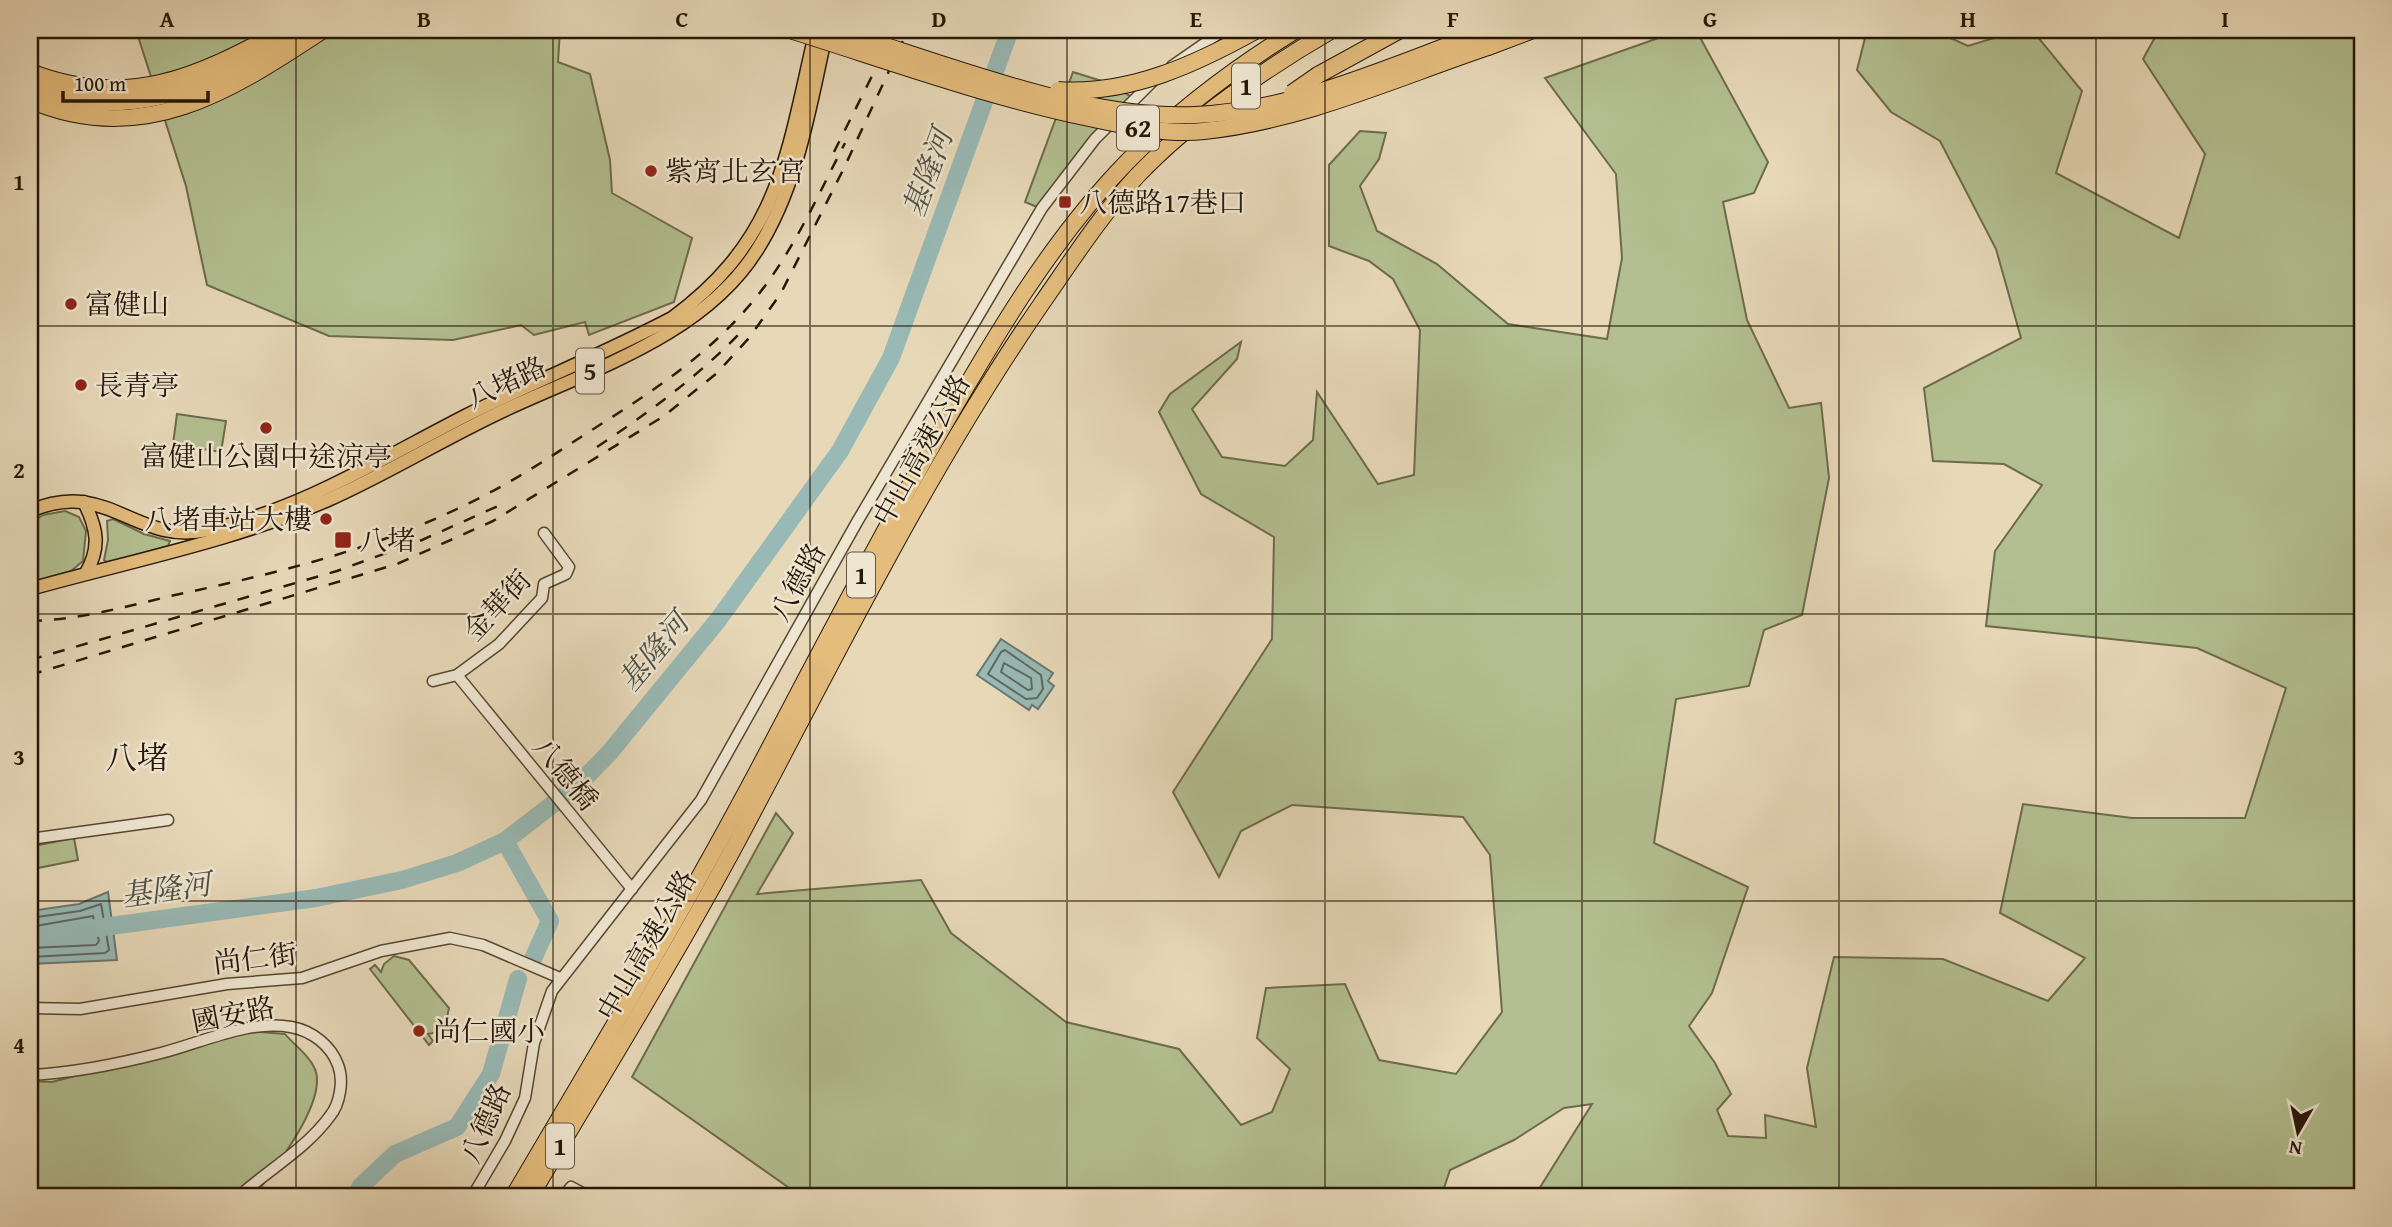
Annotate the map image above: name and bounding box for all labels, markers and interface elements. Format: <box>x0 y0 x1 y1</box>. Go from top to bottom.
text: A <box>160 2 175 35</box>
text: B <box>417 2 431 35</box>
text: C <box>675 2 689 35</box>
text: D <box>932 2 947 35</box>
text: E <box>1190 2 1202 35</box>
text: F <box>1447 2 1459 35</box>
text: G <box>1703 2 1717 35</box>
text: H <box>1960 2 1976 35</box>
text: I <box>2221 2 2229 35</box>
scale bar <box>63 60 208 104</box>
road number: 1 <box>1232 64 1260 108</box>
text: 100 m <box>74 68 126 99</box>
road number: 62 <box>1117 105 1159 150</box>
water label: 基隆河 <box>891 118 965 222</box>
place label: 紫宵北玄宮 <box>665 150 805 191</box>
marker: 紫宵北玄宮 <box>643 163 659 179</box>
text: 1 <box>13 165 25 198</box>
place label: 八德路17巷口 <box>1079 181 1246 222</box>
marker: 八德路17巷口 <box>1057 194 1073 210</box>
place label: 富健山 <box>85 283 169 324</box>
marker: 富健山 <box>63 296 79 312</box>
street label: 八堵路 <box>459 345 553 418</box>
road number: 5 <box>576 348 604 394</box>
place label: 長青亭 <box>95 364 179 405</box>
street label: 中山高速公路 <box>862 366 979 533</box>
marker: 長青亭 <box>73 377 89 393</box>
marker: 富健山公園中途涼亭 <box>258 420 274 436</box>
place label: 富健山公園中途涼亭 <box>140 435 392 476</box>
text: 2 <box>13 453 25 486</box>
place label: 八堵車站大樓 <box>144 498 312 539</box>
marker: 八堵車站大樓 <box>318 511 334 527</box>
place label: 八堵 <box>359 519 415 560</box>
marker: 八堵 <box>333 530 353 550</box>
street label: 八德路 <box>758 535 835 628</box>
road number: 1 <box>847 552 875 597</box>
street label: 金華街 <box>453 560 540 649</box>
water label: 基隆河 <box>607 599 702 700</box>
street label: 八德橋 <box>524 727 609 818</box>
district label: 八堵 <box>105 734 169 781</box>
text: 3 <box>13 740 25 773</box>
water label: 基隆河 <box>118 860 218 917</box>
street label: 中山高速公路 <box>586 862 705 1028</box>
street label: 尚仁街 <box>211 932 299 983</box>
street label: 國安路 <box>188 985 278 1042</box>
place label: 尚仁國小 <box>433 1010 545 1051</box>
marker: 尚仁國小 <box>411 1023 427 1039</box>
text: 4 <box>13 1028 25 1061</box>
street label: 八德路 <box>449 1076 520 1170</box>
north arrow <box>2262 1098 2332 1168</box>
road number: 1 <box>546 1124 574 1168</box>
text: N <box>2287 1134 2304 1164</box>

